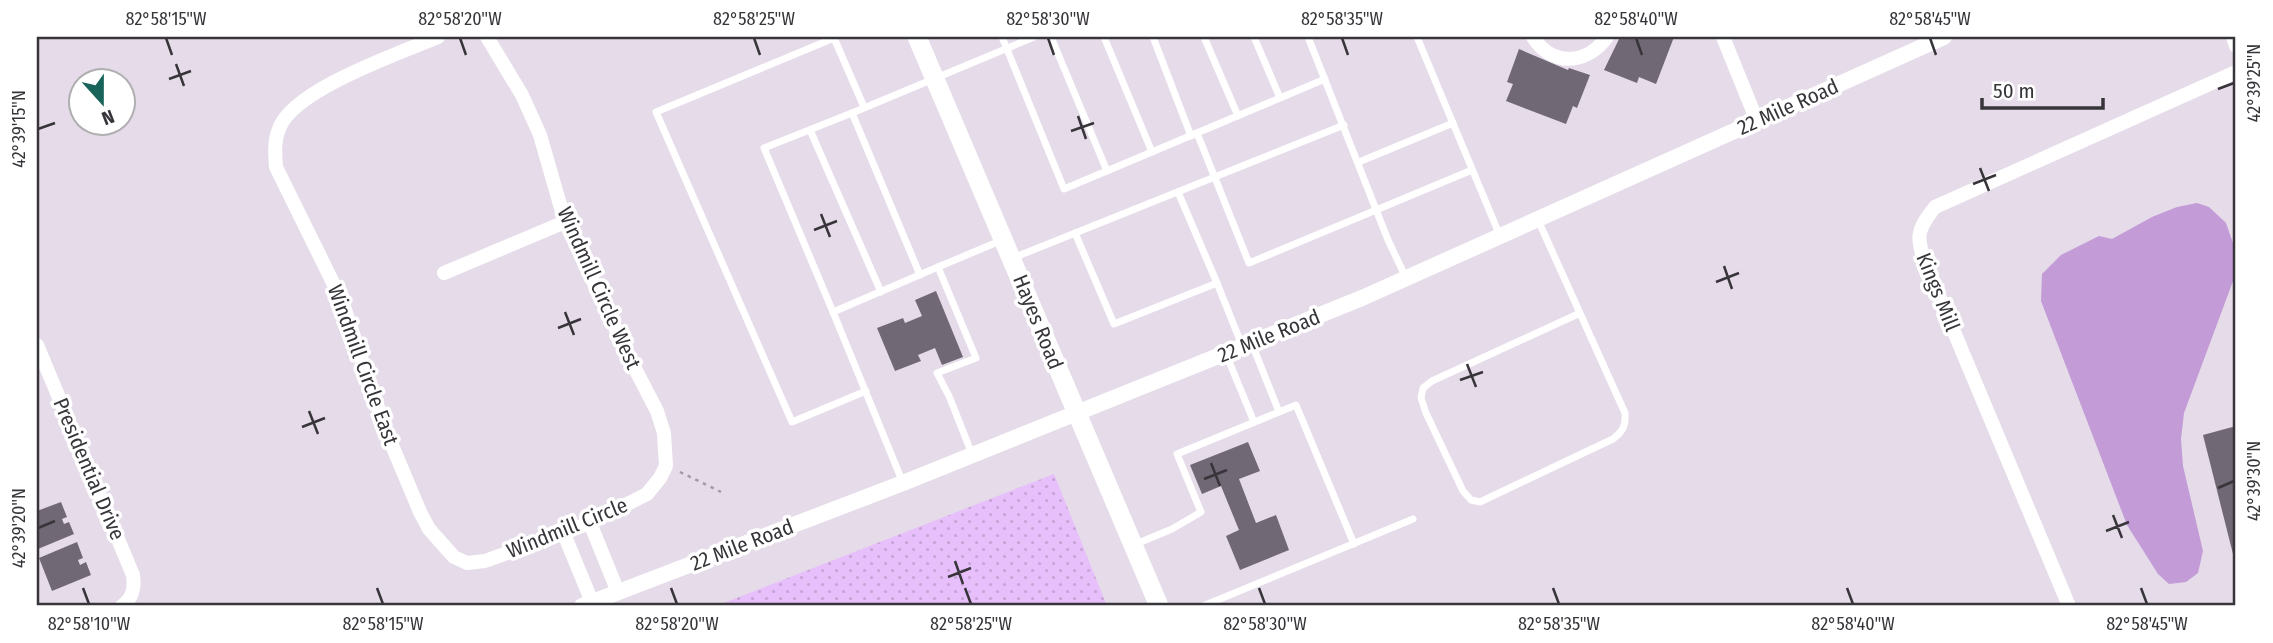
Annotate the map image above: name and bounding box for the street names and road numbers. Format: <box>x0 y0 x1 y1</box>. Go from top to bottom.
street label: 22 Mile Road <box>1733 73 1843 141</box>
street label: Windmill Circle West <box>552 203 647 373</box>
street label: Kings Mill <box>1911 249 1966 335</box>
street label: Hayes Road <box>1007 271 1069 373</box>
street label: Windmill Circle East <box>322 281 404 449</box>
street label: 22 Mile Road <box>1214 304 1324 368</box>
street label: Presidential Drive <box>47 394 131 544</box>
street label: Windmill Circle <box>503 492 631 564</box>
street label: 22 Mile Road <box>687 514 797 576</box>

